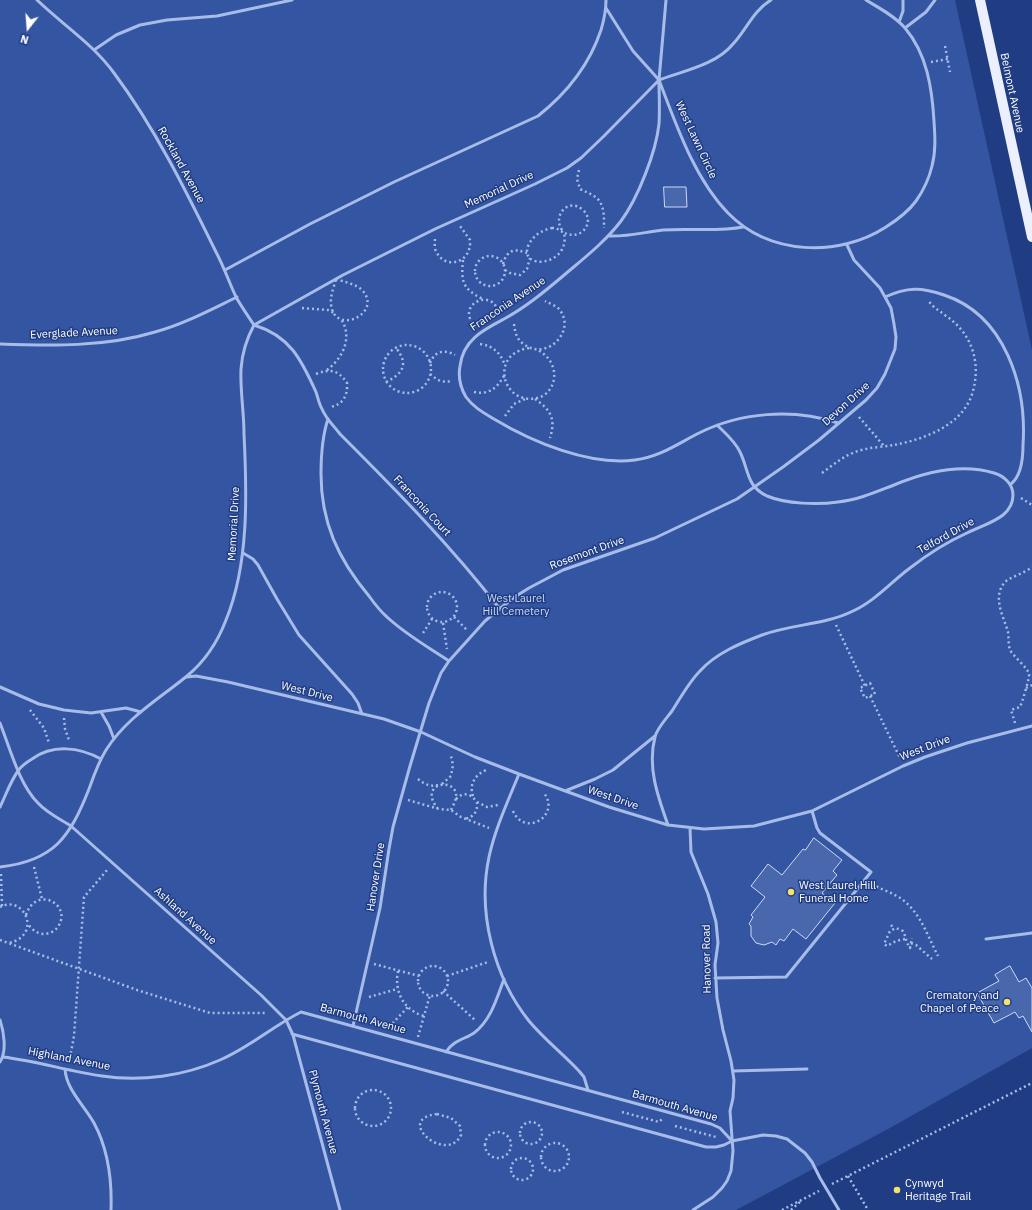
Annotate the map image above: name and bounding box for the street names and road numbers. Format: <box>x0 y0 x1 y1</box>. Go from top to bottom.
street label: Belmont Avenue <box>997 52 1027 134</box>
street label: West Lawn Circle <box>672 99 720 181</box>
street label: Rockland Avenue <box>155 125 207 205</box>
street label: Memorial Drive <box>462 168 536 212</box>
street label: Franconia Avenue <box>468 274 548 334</box>
street label: Everglade Avenue <box>30 324 118 342</box>
street label: Devon Drive <box>820 379 872 429</box>
street label: Franconia Court <box>390 473 454 539</box>
street label: Memorial Drive <box>225 486 243 562</box>
street label: Telford Drive <box>915 515 977 557</box>
street label: Rosemont Drive <box>548 533 626 573</box>
street label: West Drive <box>280 679 334 705</box>
street label: West Drive <box>898 732 952 764</box>
street label: West Drive <box>586 783 640 813</box>
street label: Hanover Drive <box>364 842 388 912</box>
street label: Ashland Avenue <box>151 885 219 947</box>
street label: Hanover Road <box>700 924 714 994</box>
street label: Barmouth Avenue <box>319 1001 407 1037</box>
street label: Highland Avenue <box>27 1045 111 1073</box>
street label: Plymouth Avenue <box>305 1069 341 1155</box>
street label: Barmouth Avenue <box>631 1087 719 1125</box>

